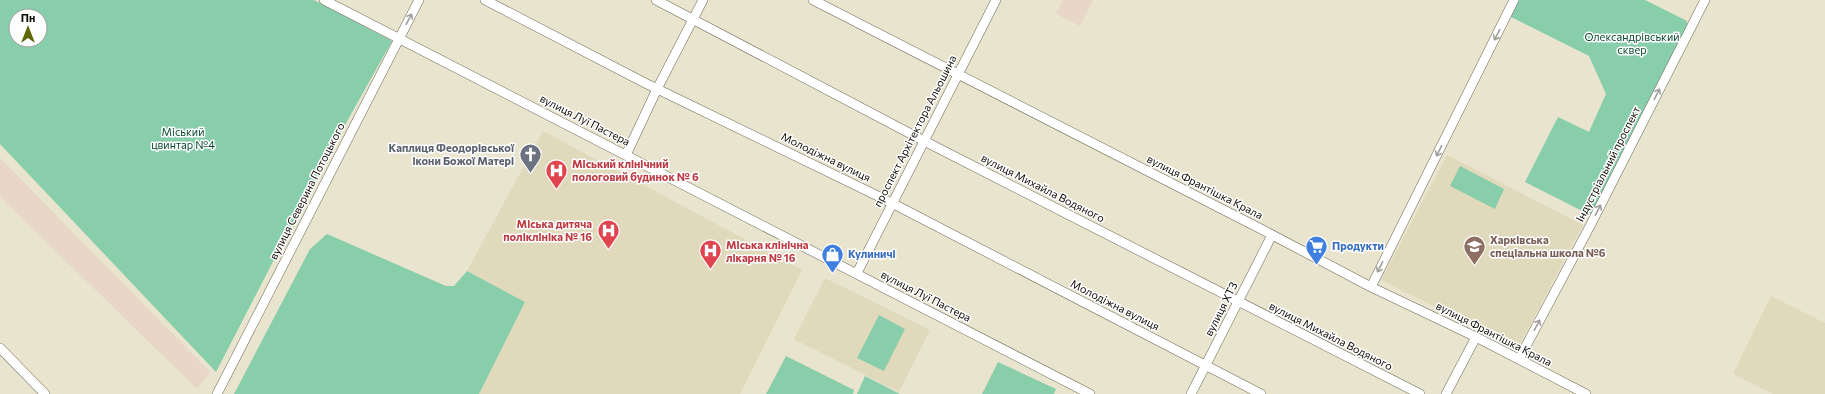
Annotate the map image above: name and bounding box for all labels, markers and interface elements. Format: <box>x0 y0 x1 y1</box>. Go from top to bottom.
north arrow <box>8 8 48 48</box>
text: Пн <box>21 11 35 24</box>
one-way arrow <box>405 13 413 25</box>
one-way arrow <box>1493 29 1500 41</box>
park label: Олександрівський сквер <box>1584 30 1680 56</box>
street label: проспект Архітектора Альошина <box>870 53 959 209</box>
one-way arrow <box>1654 88 1661 100</box>
street label: вулиця Луї Пастера <box>538 91 632 148</box>
street label: Індустріальний проспект <box>1573 104 1642 224</box>
street label: вулиця Северина Потоцького <box>266 120 347 261</box>
park label: Міський цвинтар №4 <box>151 125 215 151</box>
street label: Молодіжна вулиця <box>779 129 873 184</box>
place label: Каплиця Феодорівської ікони Божої Матері <box>388 141 515 167</box>
church icon: Каплиця Феодорівської ікони Божої Матері <box>517 141 543 174</box>
one-way arrow <box>1434 145 1442 157</box>
street label: вулиця Михайла Водяного <box>979 151 1108 225</box>
street label: вулиця Франтішка Крала <box>1145 152 1265 221</box>
hospital icon: Міський клінічний пологовий будинок № 6 <box>544 157 570 190</box>
place label: Міський клінічний пологовий будинок № 6 <box>572 157 699 183</box>
one-way arrow <box>1595 204 1602 216</box>
place label: Міська дитяча поліклініка № 16 <box>503 217 592 243</box>
hospital icon: Міська дитяча поліклініка № 16 <box>595 217 621 250</box>
supermarket icon: Продукти <box>1303 233 1329 266</box>
school or university icon: Харківська спеціальна школа №6 <box>1462 233 1488 266</box>
place label: Харківська спеціальна школа №6 <box>1490 233 1606 259</box>
hospital icon: Міська клінічна лікарня № 16 <box>697 238 723 271</box>
place label: Міська клінічна лікарня № 16 <box>726 238 809 264</box>
place label: Продукти <box>1332 239 1384 252</box>
shop icon: Кулиничі <box>820 241 846 274</box>
place label: Кулиничі <box>848 247 896 260</box>
one-way arrow <box>1376 261 1383 273</box>
street label: вулиця Луї Пастера <box>879 267 973 324</box>
street label: Молодіжна вулиця <box>1069 277 1162 333</box>
street label: вулиця ХТЗ <box>1201 280 1240 338</box>
street label: вулиця Михайла Водяного <box>1267 299 1396 373</box>
street label: вулиця Франтішка Крала <box>1434 299 1554 368</box>
one-way arrow <box>1534 319 1541 331</box>

